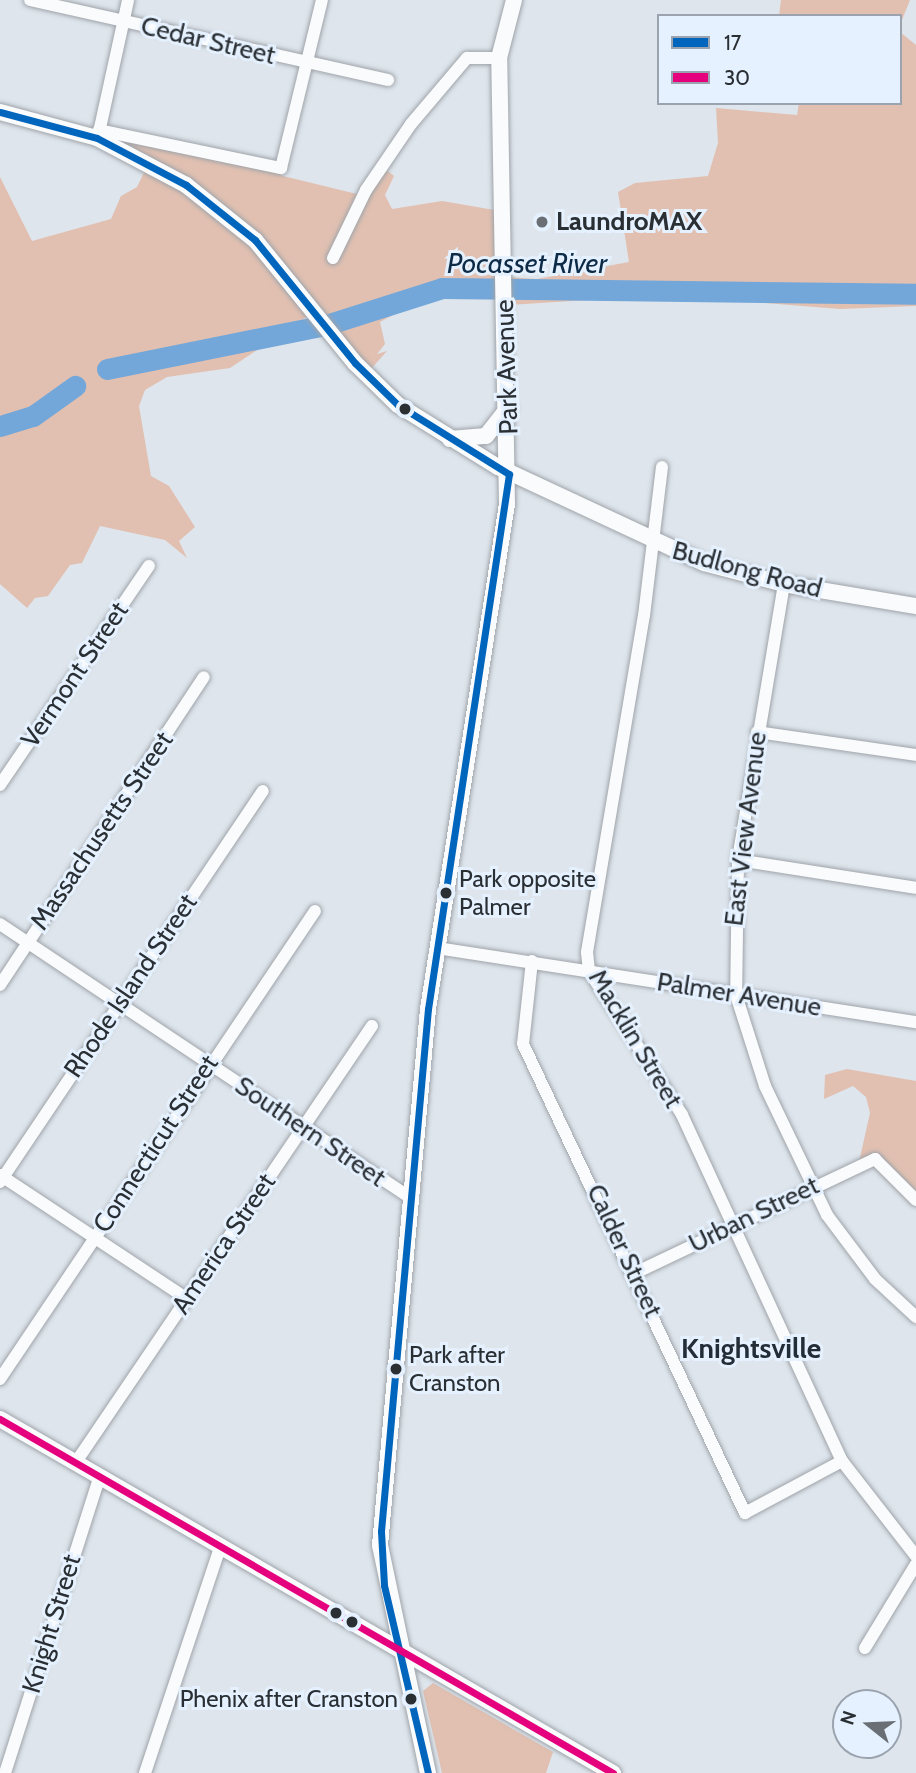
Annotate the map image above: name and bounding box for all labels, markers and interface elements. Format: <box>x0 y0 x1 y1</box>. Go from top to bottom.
street label: Cedar Street <box>138 10 278 72</box>
legend <box>657 14 902 105</box>
text: 17 <box>724 30 741 55</box>
text: 30 <box>724 65 750 90</box>
place label: LaundroMAX <box>556 206 702 238</box>
marker: LaundroMAX <box>534 214 550 230</box>
water label: Pocasset River <box>447 246 607 280</box>
street label: Park Avenue <box>489 299 525 435</box>
unlabelled marker <box>398 402 412 416</box>
street label: Budlong Road <box>669 535 825 605</box>
street label: Vermont Street <box>15 596 135 754</box>
street label: Massachusetts Street <box>24 726 180 936</box>
street label: East View Avenue <box>719 730 773 928</box>
place label: Park opposite Palmer <box>459 865 596 921</box>
marker: Park opposite Palmer <box>439 886 453 900</box>
street label: Rhode Island Street <box>58 888 204 1084</box>
street label: Macklin Street <box>582 964 688 1114</box>
street label: Palmer Avenue <box>655 967 823 1023</box>
street label: Connecticut Street <box>87 1049 225 1239</box>
street label: Southern Street <box>229 1070 391 1194</box>
street label: America Street <box>166 1168 282 1320</box>
street label: Urban Street <box>684 1170 824 1260</box>
street label: Calder Street <box>580 1180 668 1322</box>
district label: Knightsville <box>681 1331 821 1365</box>
place label: Park after Cranston <box>409 1341 505 1397</box>
marker: Park after Cranston <box>389 1362 403 1376</box>
street label: Knight Street <box>16 1551 88 1697</box>
unlabelled marker <box>329 1606 343 1620</box>
unlabelled marker <box>345 1615 359 1629</box>
place label: Phenix after Cranston <box>180 1685 398 1713</box>
north arrow <box>832 1689 902 1759</box>
marker: Phenix after Cranston <box>404 1692 418 1706</box>
text: N <box>835 1708 861 1728</box>

